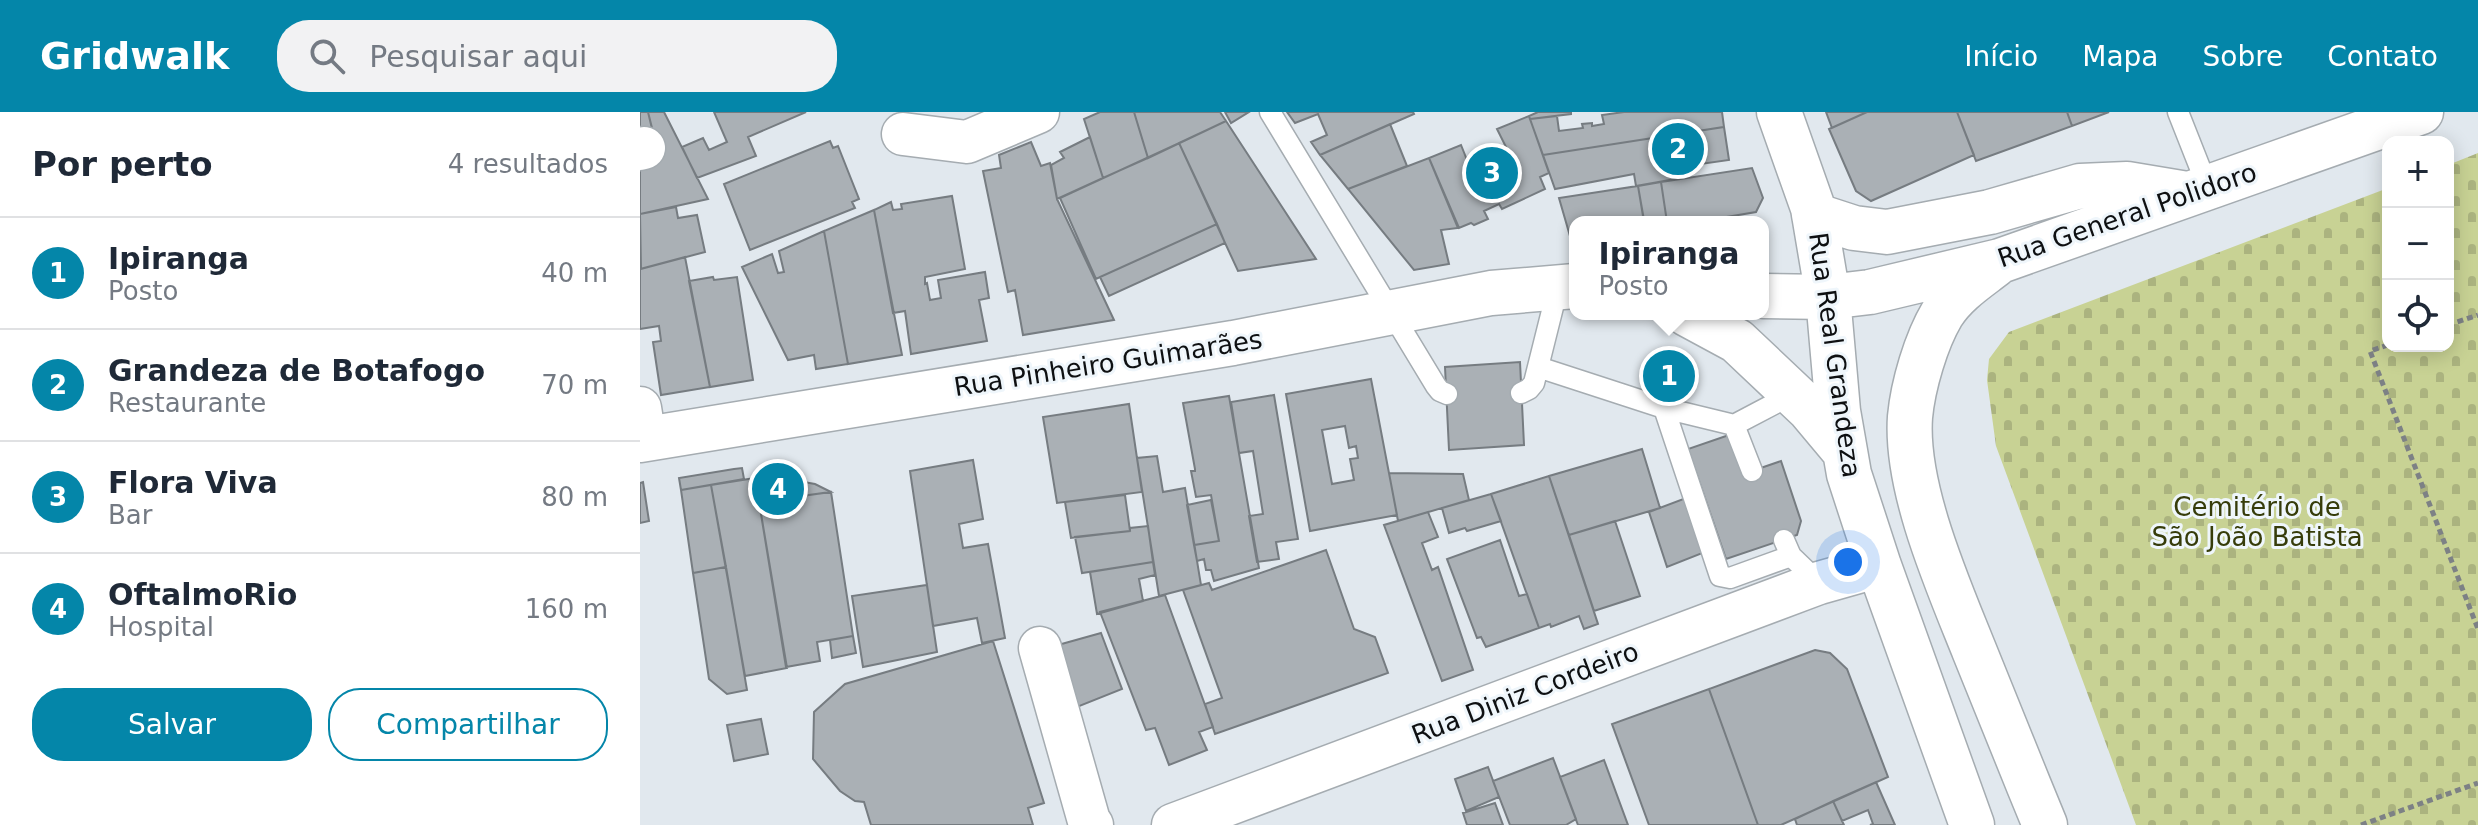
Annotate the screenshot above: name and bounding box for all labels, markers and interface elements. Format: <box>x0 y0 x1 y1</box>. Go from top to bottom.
search box <box>277 20 837 92</box>
text: Gridwalk <box>40 34 229 78</box>
icon: search <box>305 34 349 78</box>
text: Pesquisar aqui <box>369 39 587 74</box>
text: Início <box>1964 40 2038 73</box>
text: Mapa <box>2082 40 2159 73</box>
text: Sobre <box>2203 40 2283 73</box>
text: Contato <box>2327 40 2438 73</box>
pin: 2 <box>1652 119 1704 179</box>
map controls <box>2382 136 2454 352</box>
button: + <box>2382 136 2454 208</box>
pin: 3 <box>1466 143 1518 203</box>
text: Por perto <box>32 144 213 184</box>
text: 4 resultados <box>448 149 608 179</box>
street label: Rua General Polidoro <box>1994 157 2260 273</box>
button: − <box>2382 208 2454 280</box>
popup <box>1569 216 1769 320</box>
street label: Rua Real Grandeza <box>1803 231 1867 479</box>
text: Ipiranga <box>1598 236 1740 271</box>
text: Ipiranga <box>108 241 249 276</box>
text: 1 <box>49 258 67 288</box>
text: 40 m <box>541 258 608 288</box>
text: Posto <box>1598 271 1669 301</box>
text: Posto <box>108 276 178 306</box>
button: locate <box>2382 280 2454 352</box>
street label: Rua Pinheiro Guimarães <box>952 324 1264 402</box>
pin: 1 <box>1643 346 1695 406</box>
text: Grandeza de Botafogo <box>108 353 485 388</box>
text: 2 <box>49 370 67 400</box>
text: 70 m <box>541 370 608 400</box>
text: Restaurante <box>108 388 266 418</box>
pin: 4 <box>752 459 804 519</box>
text: Flora Viva <box>108 465 278 500</box>
text: 3 <box>49 482 67 512</box>
text: 80 m <box>541 482 608 512</box>
park label: Cemitério de São João Batista <box>2151 492 2363 552</box>
text: Bar <box>108 500 152 530</box>
your location <box>1828 542 1868 582</box>
text: OftalmoRio <box>108 577 297 612</box>
text: 4 <box>49 594 67 624</box>
text: 160 m <box>525 594 608 624</box>
text: Hospital <box>108 612 214 642</box>
street label: Rua Diniz Cordeiro <box>1407 636 1643 750</box>
button: Salvar <box>32 688 312 761</box>
button: Compartilhar <box>328 688 608 761</box>

